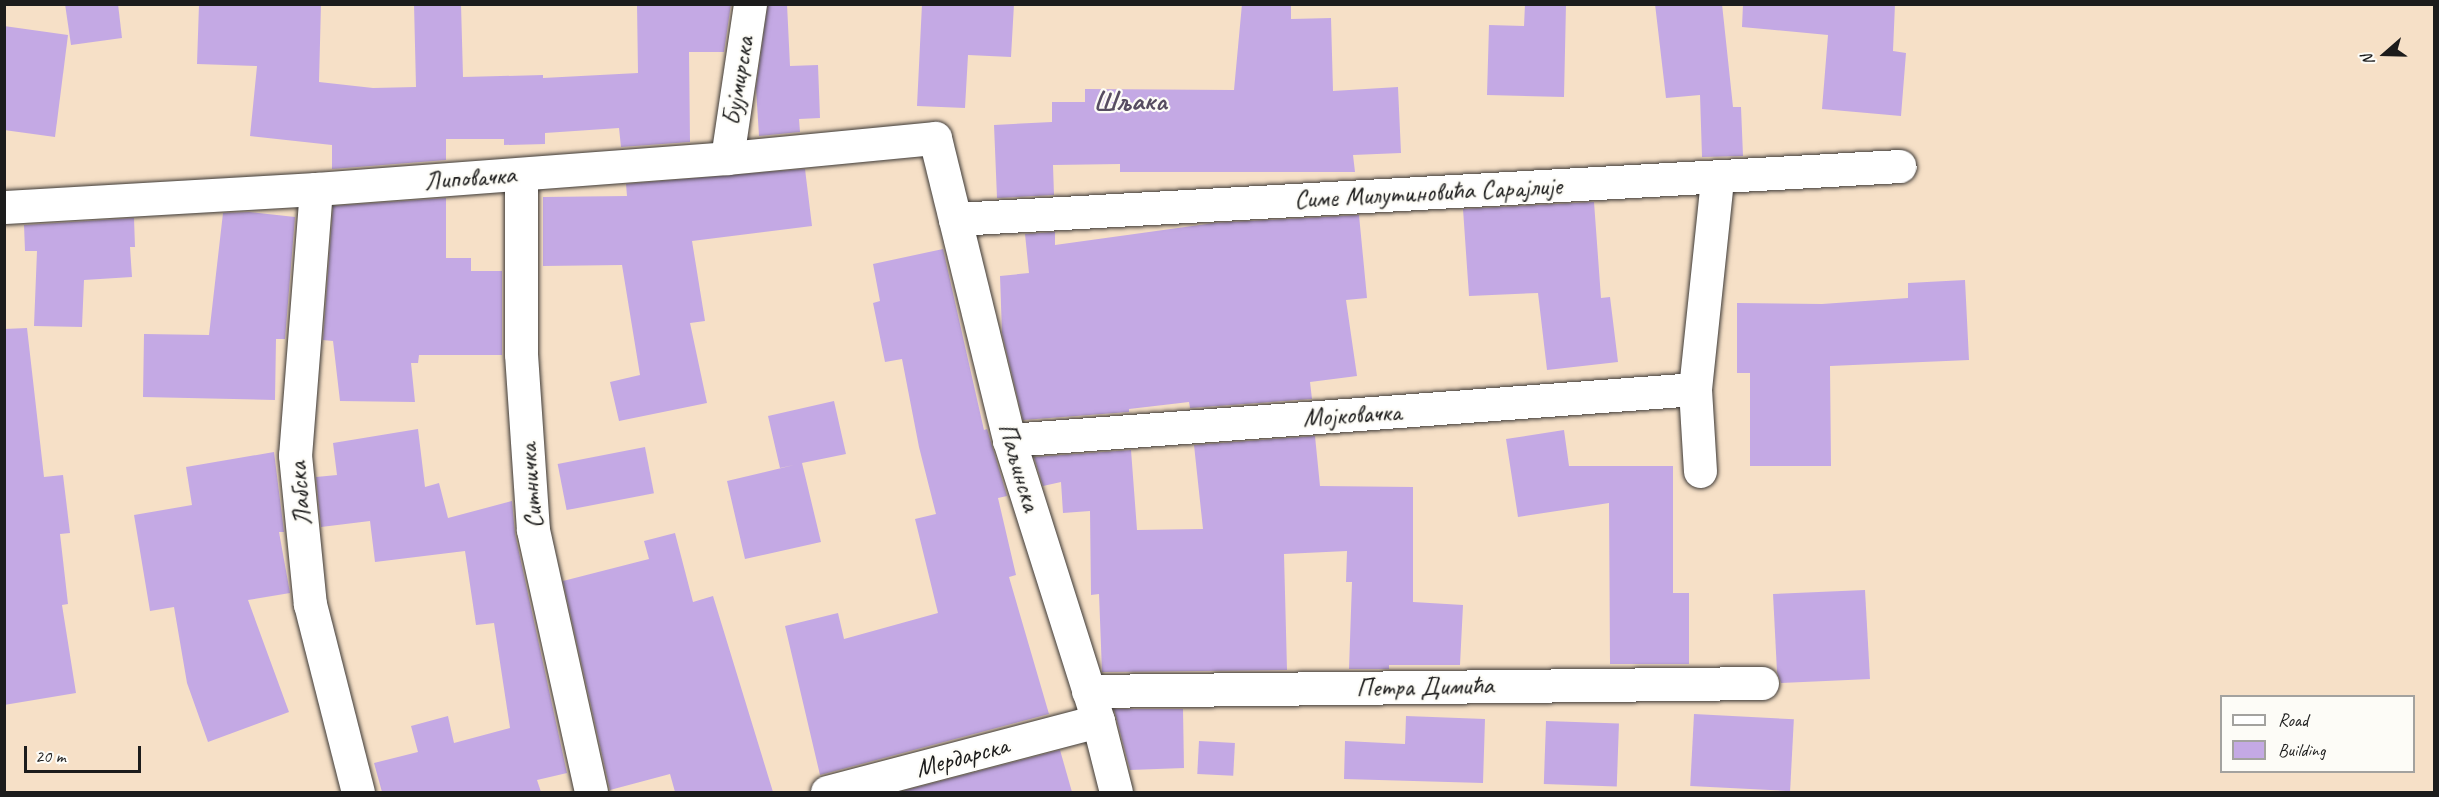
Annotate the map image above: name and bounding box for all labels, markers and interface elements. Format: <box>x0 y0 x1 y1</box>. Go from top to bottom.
north arrow <box>2355 24 2415 84</box>
street label: Бујмирска <box>716 34 760 128</box>
text: N <box>2357 52 2379 68</box>
district label: Шљака <box>1093 84 1167 118</box>
street label: Липовачка <box>423 159 517 197</box>
street label: Симе Милутиновића Сарајлије <box>1291 170 1565 216</box>
street label: Мојковачка <box>1302 396 1402 434</box>
street label: Паљинска <box>991 419 1047 515</box>
street label: Ситничка <box>512 442 550 530</box>
street label: Лабска <box>282 461 318 527</box>
street label: Петра Димића <box>1355 670 1495 704</box>
legend <box>2220 695 2415 773</box>
text: Road <box>2278 709 2308 731</box>
street label: Мердарска <box>912 730 1012 784</box>
scale bar <box>27 734 144 772</box>
text: Building <box>2278 739 2325 761</box>
text: 20 m <box>35 745 66 767</box>

